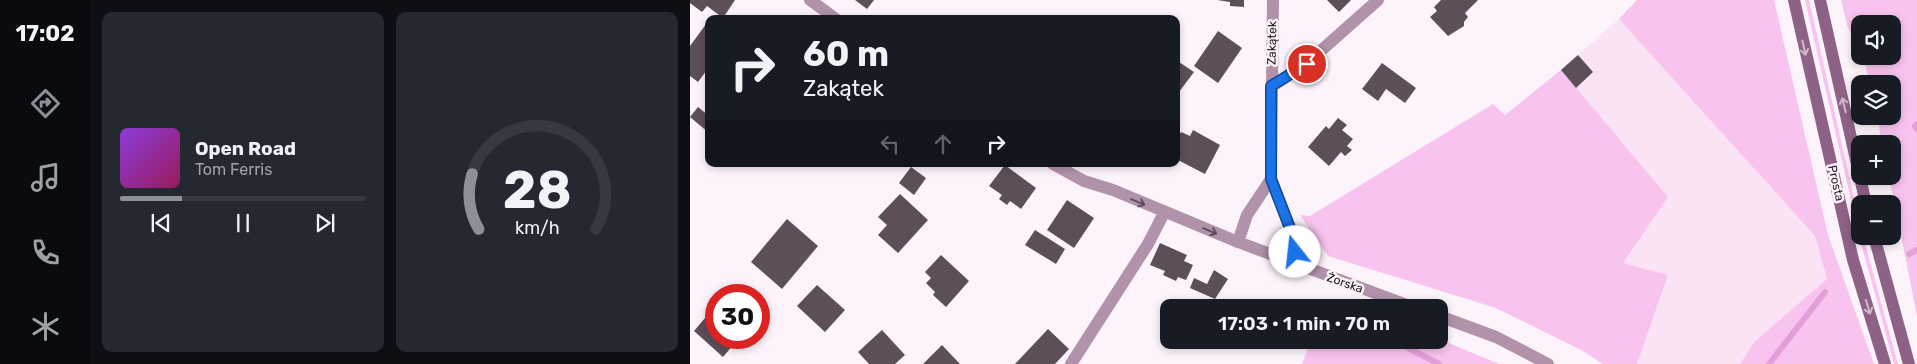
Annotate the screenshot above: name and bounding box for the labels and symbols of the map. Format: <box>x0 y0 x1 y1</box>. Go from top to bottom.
street label: Zakątek <box>1265 20 1279 65</box>
one-way arrow <box>1800 39 1810 55</box>
pin <box>1286 43 1328 85</box>
one-way arrow <box>1838 97 1848 113</box>
street label: Prosta <box>1825 164 1847 202</box>
one-way arrow <box>1130 198 1145 207</box>
position arrow <box>1268 225 1320 277</box>
one-way arrow <box>1202 227 1217 236</box>
street label: Żorska <box>1325 270 1365 296</box>
speed limit sign: 30 <box>705 284 770 349</box>
one-way arrow <box>1863 298 1873 314</box>

